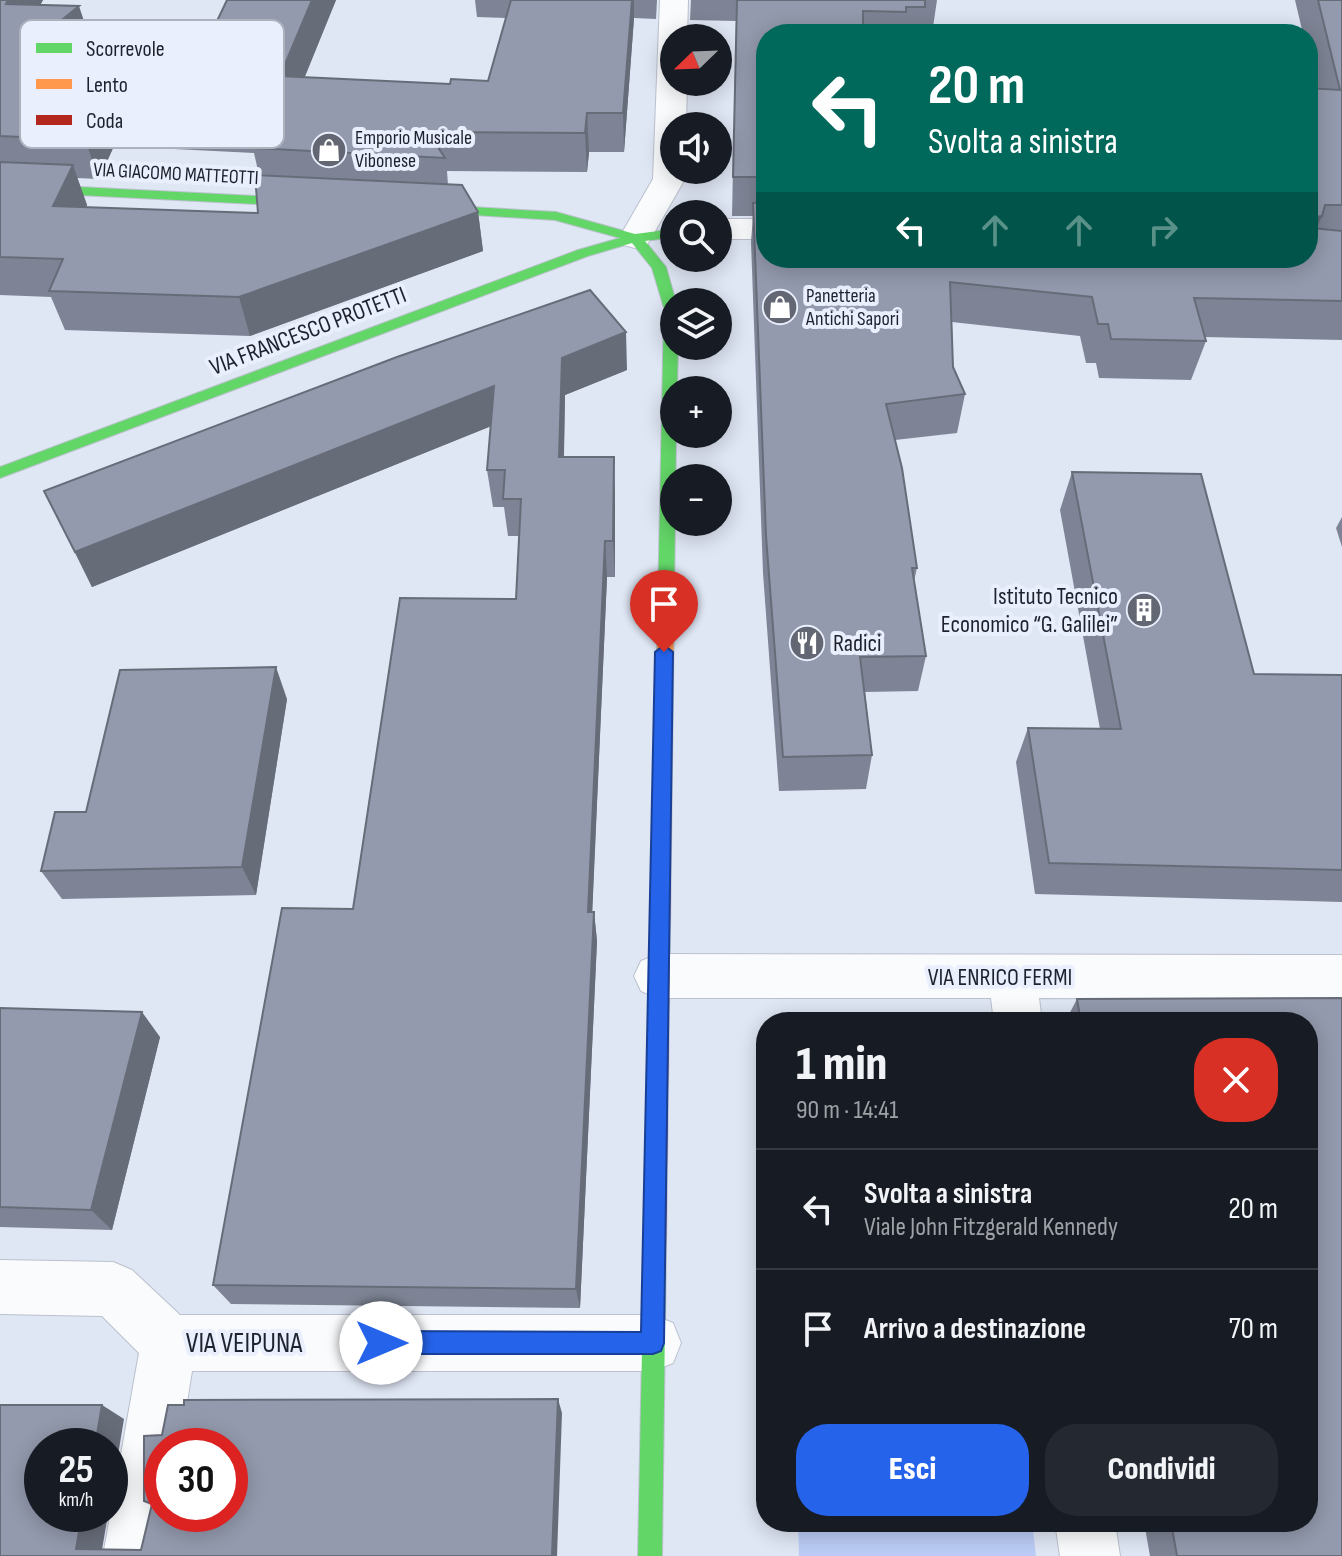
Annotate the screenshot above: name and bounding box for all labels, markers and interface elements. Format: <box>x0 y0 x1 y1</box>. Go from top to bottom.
legend <box>20 20 284 148</box>
north arrow <box>660 24 732 96</box>
map controls <box>660 24 732 536</box>
text: Scorrevole <box>86 36 165 63</box>
text: 20 m <box>928 53 1025 120</box>
icon: left <box>796 56 900 160</box>
text: Lento <box>86 72 128 99</box>
text: Coda <box>86 108 123 135</box>
button: sound <box>660 112 732 184</box>
text: Svolta a sinistra <box>928 121 1118 164</box>
place label: Emporio Musicale Vibonese <box>355 126 472 173</box>
shop icon: Emporio Musicale Vibonese <box>310 131 348 169</box>
street label: VIA GIACOMO MATTEOTTI <box>93 158 259 190</box>
button: search <box>660 200 732 272</box>
icon: left <box>889 208 933 252</box>
icon: ahead <box>973 208 1017 252</box>
icon: ahead <box>1057 208 1101 252</box>
icon: right <box>1141 208 1185 252</box>
street label: VIA FRANCESCO PROTETTI <box>206 280 410 382</box>
place label: Panetteria Antichi Sapori <box>805 284 899 331</box>
button: layers <box>660 288 732 360</box>
shop icon: Panetteria Antichi Sapori <box>761 288 799 326</box>
button: + <box>660 376 732 448</box>
button: − <box>660 464 732 536</box>
pin <box>630 570 698 652</box>
icon: arrive <box>642 582 686 626</box>
place label: Istituto Tecnico Economico “G. Galilei” <box>941 582 1118 639</box>
building icon: Istituto Tecnico Economico “G. Galilei” <box>1125 591 1163 629</box>
restaurant icon: Radici <box>788 624 826 662</box>
place label: Radici <box>833 629 882 658</box>
street label: VIA ENRICO FERMI <box>928 963 1072 992</box>
text: 1 min <box>796 1036 887 1093</box>
button: close <box>1194 1038 1278 1122</box>
text: 90 m · 14:41 <box>796 1095 898 1126</box>
text: Svolta a sinistra <box>864 1176 1032 1212</box>
icon: left <box>796 1187 840 1231</box>
text: 20 m <box>1228 1191 1278 1227</box>
text: Viale John Fitzgerald Kennedy <box>864 1212 1118 1243</box>
position arrow <box>339 1301 423 1385</box>
icon: arrive <box>796 1307 840 1351</box>
text: Arrivo a destinazione <box>864 1311 1086 1347</box>
text: 70 m <box>1229 1311 1278 1347</box>
street label: VIA VEIPUNA <box>186 1327 303 1360</box>
button: Esci <box>796 1424 1029 1516</box>
button: Condividi <box>1045 1424 1278 1516</box>
speed limit sign: 30 <box>144 1428 248 1532</box>
text: 25 <box>58 1446 94 1494</box>
text: km/h <box>59 1488 93 1512</box>

